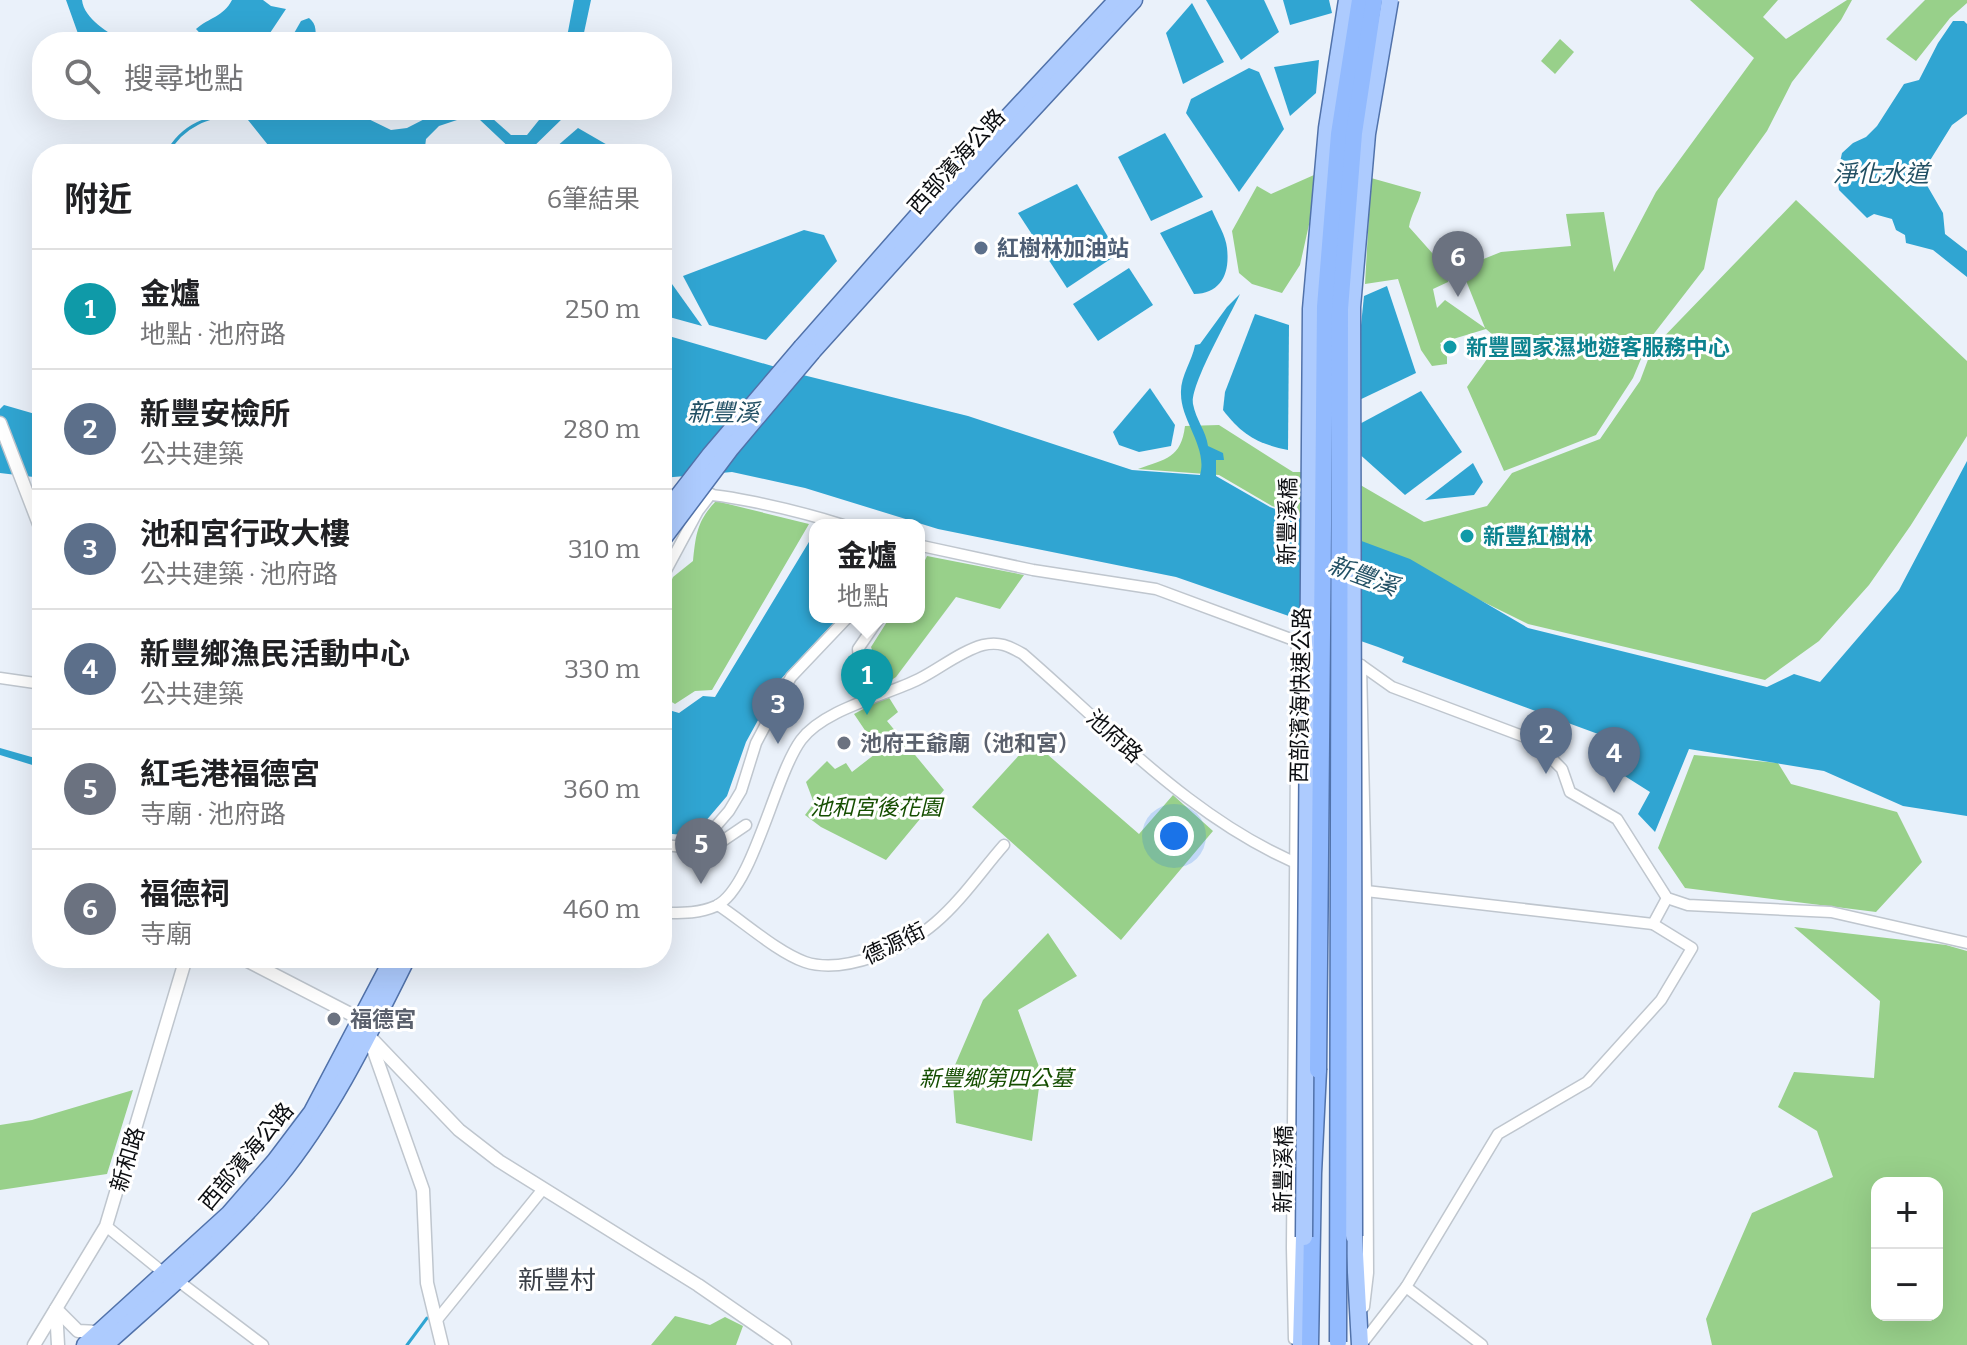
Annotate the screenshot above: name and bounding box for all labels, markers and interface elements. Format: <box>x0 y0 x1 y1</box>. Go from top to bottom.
search box <box>32 32 672 120</box>
icon: search <box>60 54 104 98</box>
text: 搜尋地點 <box>124 61 244 97</box>
street label: 西部濱海公路 <box>902 103 1011 219</box>
water label: 淨化水道 <box>1833 160 1932 188</box>
text: 附近 <box>64 179 132 220</box>
text: 6筆結果 <box>547 184 640 215</box>
pin: 6 <box>1432 231 1484 297</box>
place label: 紅樹林加油站 <box>997 235 1129 262</box>
marker: 紅樹林加油站 <box>972 239 990 257</box>
text: 金爐 <box>140 276 200 312</box>
text: 1 <box>84 294 96 325</box>
text: 250 m <box>565 294 640 325</box>
text: 地點 · 池府路 <box>140 319 286 350</box>
place label: 新豐國家濕地遊客服務中心 <box>1466 334 1730 361</box>
marker: 新豐國家濕地遊客服務中心 <box>1441 338 1459 356</box>
text: 新豐安檢所 <box>140 396 290 432</box>
water label: 新豐溪 <box>687 399 762 427</box>
text: 2 <box>83 414 97 445</box>
text: 280 m <box>564 414 640 445</box>
text: 公共建築 <box>140 439 244 470</box>
street label: 新豐溪橋 <box>1273 477 1302 565</box>
text: 池和宮行政大樓 <box>140 516 350 552</box>
popup <box>809 519 925 623</box>
place label: 新豐紅樹林 <box>1483 523 1593 550</box>
marker: 新豐紅樹林 <box>1458 527 1476 545</box>
text: 3 <box>83 534 97 565</box>
text: 310 m <box>568 534 640 565</box>
text: 金爐 <box>837 538 897 574</box>
water label: 新豐溪 <box>1324 551 1404 602</box>
text: 公共建築 · 池府路 <box>140 559 338 590</box>
text: 地點 <box>837 581 889 612</box>
street label: 西部濱海快速公路 <box>1285 607 1316 783</box>
text: 新豐鄉漁民活動中心 <box>140 636 410 672</box>
pin: 1 <box>841 649 893 715</box>
text: 4 <box>82 654 98 685</box>
text: 330 m <box>564 654 640 685</box>
pin: 3 <box>752 678 804 744</box>
text: 公共建築 <box>140 679 244 710</box>
street label: 池府路 <box>1081 704 1148 768</box>
pin: 2 <box>1520 708 1572 774</box>
pin: 4 <box>1588 727 1640 793</box>
place label: 池府王爺廟（池和宮） <box>860 730 1080 757</box>
marker: 池府王爺廟（池和宮） <box>835 734 853 752</box>
text: 紅毛港福德宮 <box>140 756 320 792</box>
text: 5 <box>83 774 97 805</box>
text: 360 m <box>563 774 640 805</box>
park label: 池和宮後花園 <box>810 794 945 821</box>
text: 寺廟 · 池府路 <box>140 799 286 830</box>
your location <box>1154 816 1194 856</box>
pin: 5 <box>675 818 727 884</box>
text: 福德祠 <box>140 876 230 912</box>
text: 6 <box>82 894 98 925</box>
text: 460 m <box>563 894 640 925</box>
street label: 德源街 <box>859 917 930 970</box>
text: 寺廟 <box>140 919 192 950</box>
place label: 福德宮 <box>350 1006 416 1033</box>
marker: 福德宮 <box>325 1010 343 1028</box>
park label: 新豐鄉第四公墓 <box>919 1065 1076 1092</box>
street label: 西部濱海公路 <box>194 1097 299 1216</box>
street label: 新和路 <box>105 1124 150 1195</box>
street label: 新豐溪橋 <box>1269 1125 1298 1213</box>
map controls <box>1871 1177 1943 1321</box>
button: + <box>1871 1177 1943 1249</box>
button: − <box>1871 1249 1943 1321</box>
district label: 新豐村 <box>518 1265 596 1296</box>

